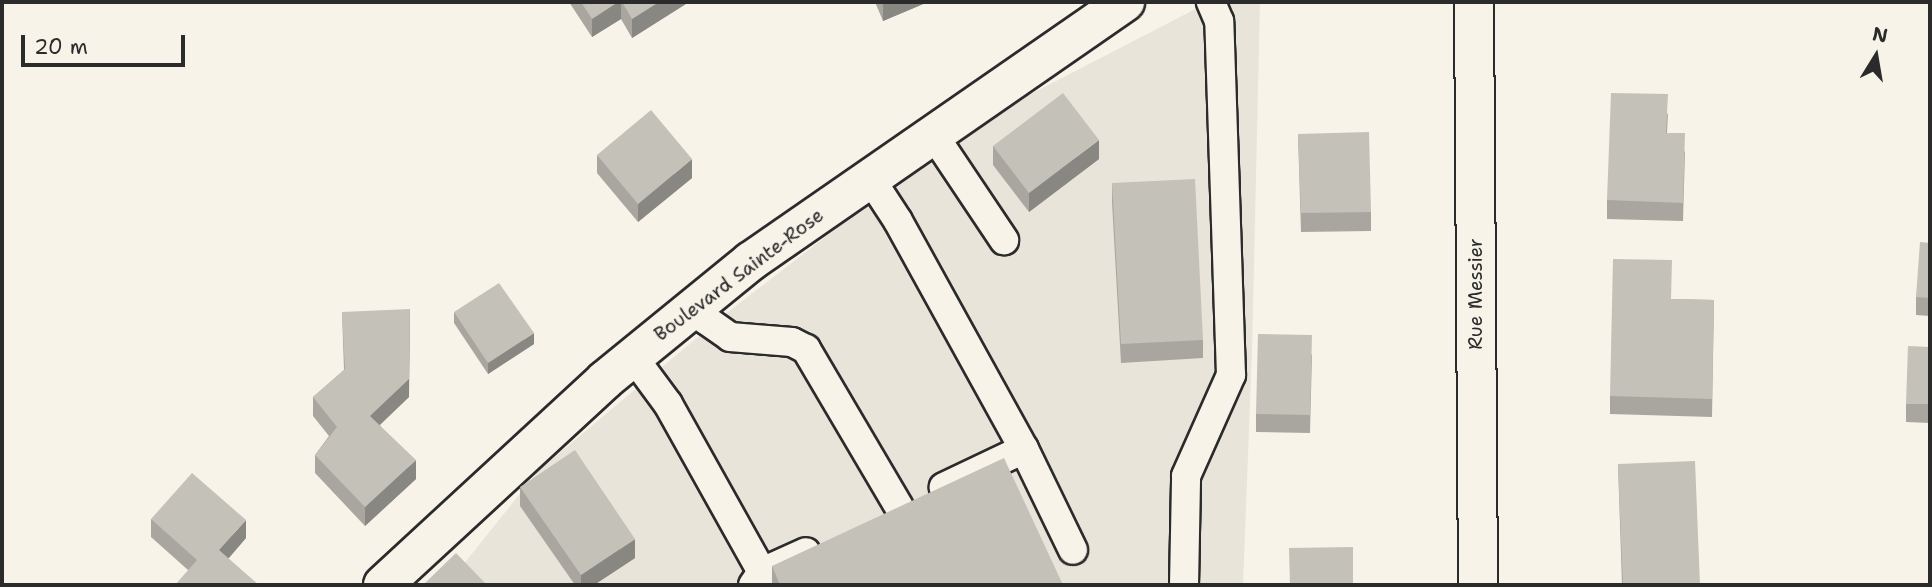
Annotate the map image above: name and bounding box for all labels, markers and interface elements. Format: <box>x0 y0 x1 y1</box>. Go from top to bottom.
scale bar <box>24 21 189 65</box>
north arrow <box>1841 21 1911 91</box>
text: N <box>1870 21 1890 49</box>
text: 20 m <box>34 33 88 61</box>
street label: Boulevard Sainte-Rose <box>650 204 828 346</box>
street label: Rue Messier <box>1465 238 1487 350</box>

